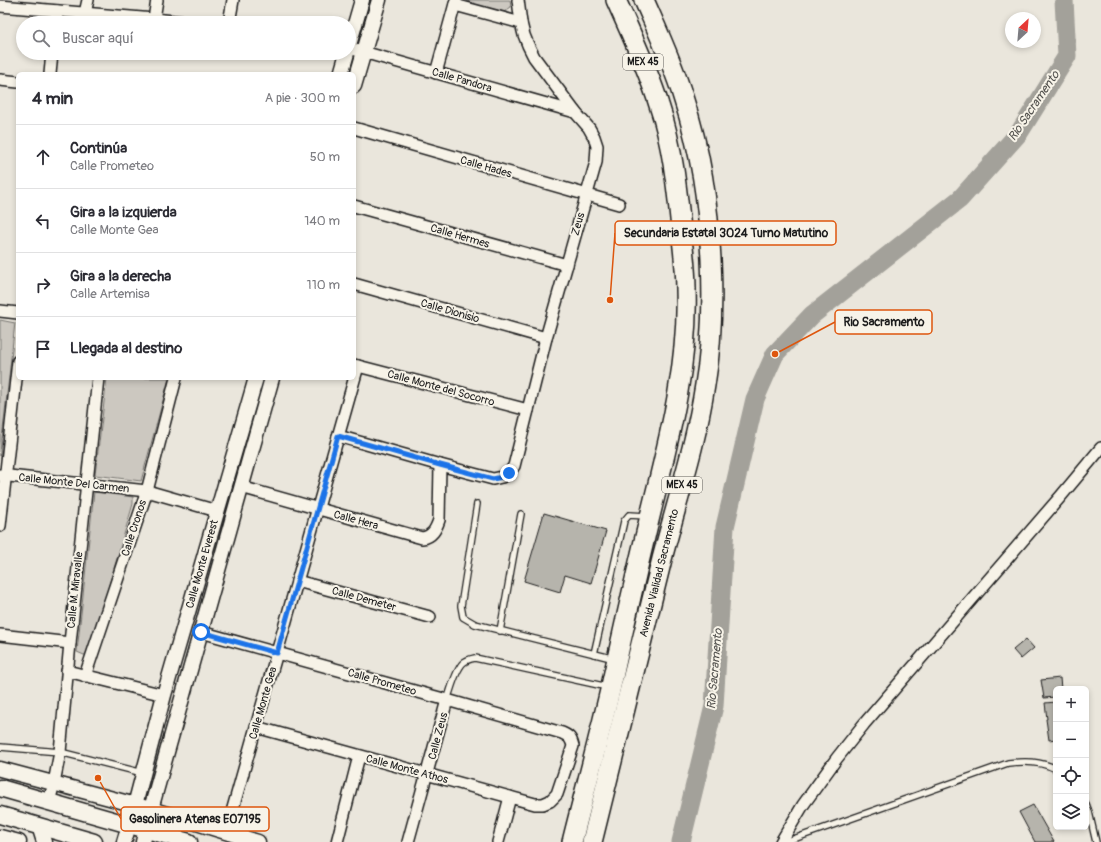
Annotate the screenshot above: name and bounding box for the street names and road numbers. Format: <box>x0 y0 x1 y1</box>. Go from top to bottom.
road number: MEX 45 <box>623 54 663 70</box>
street label: Calle Pandora <box>431 65 493 95</box>
street label: Calle Hades <box>459 153 513 181</box>
street label: Zeus <box>569 211 587 237</box>
street label: Calle Hermes <box>429 221 491 251</box>
street label: Calle Dionisio <box>419 296 481 326</box>
street label: Calle Monte del Socorro <box>386 367 496 409</box>
street label: Calle Monte Del Carmen <box>18 471 130 495</box>
road number: MEX 45 <box>662 477 702 493</box>
street label: Calle Cronos <box>119 498 149 558</box>
street label: Avenida Vialidad Sacramento <box>637 507 681 639</box>
street label: Calle Hera <box>332 508 380 532</box>
street label: Calle Monte Everest <box>183 518 221 610</box>
street label: Calle M. Miravalle <box>65 550 86 629</box>
street label: Calle Demeter <box>330 584 398 614</box>
street label: Calle Monte Gea <box>246 665 280 741</box>
street label: Calle Prometeo <box>346 666 418 698</box>
street label: Calle Zeus <box>425 711 451 761</box>
street label: Calle Monte Athos <box>364 752 450 786</box>

